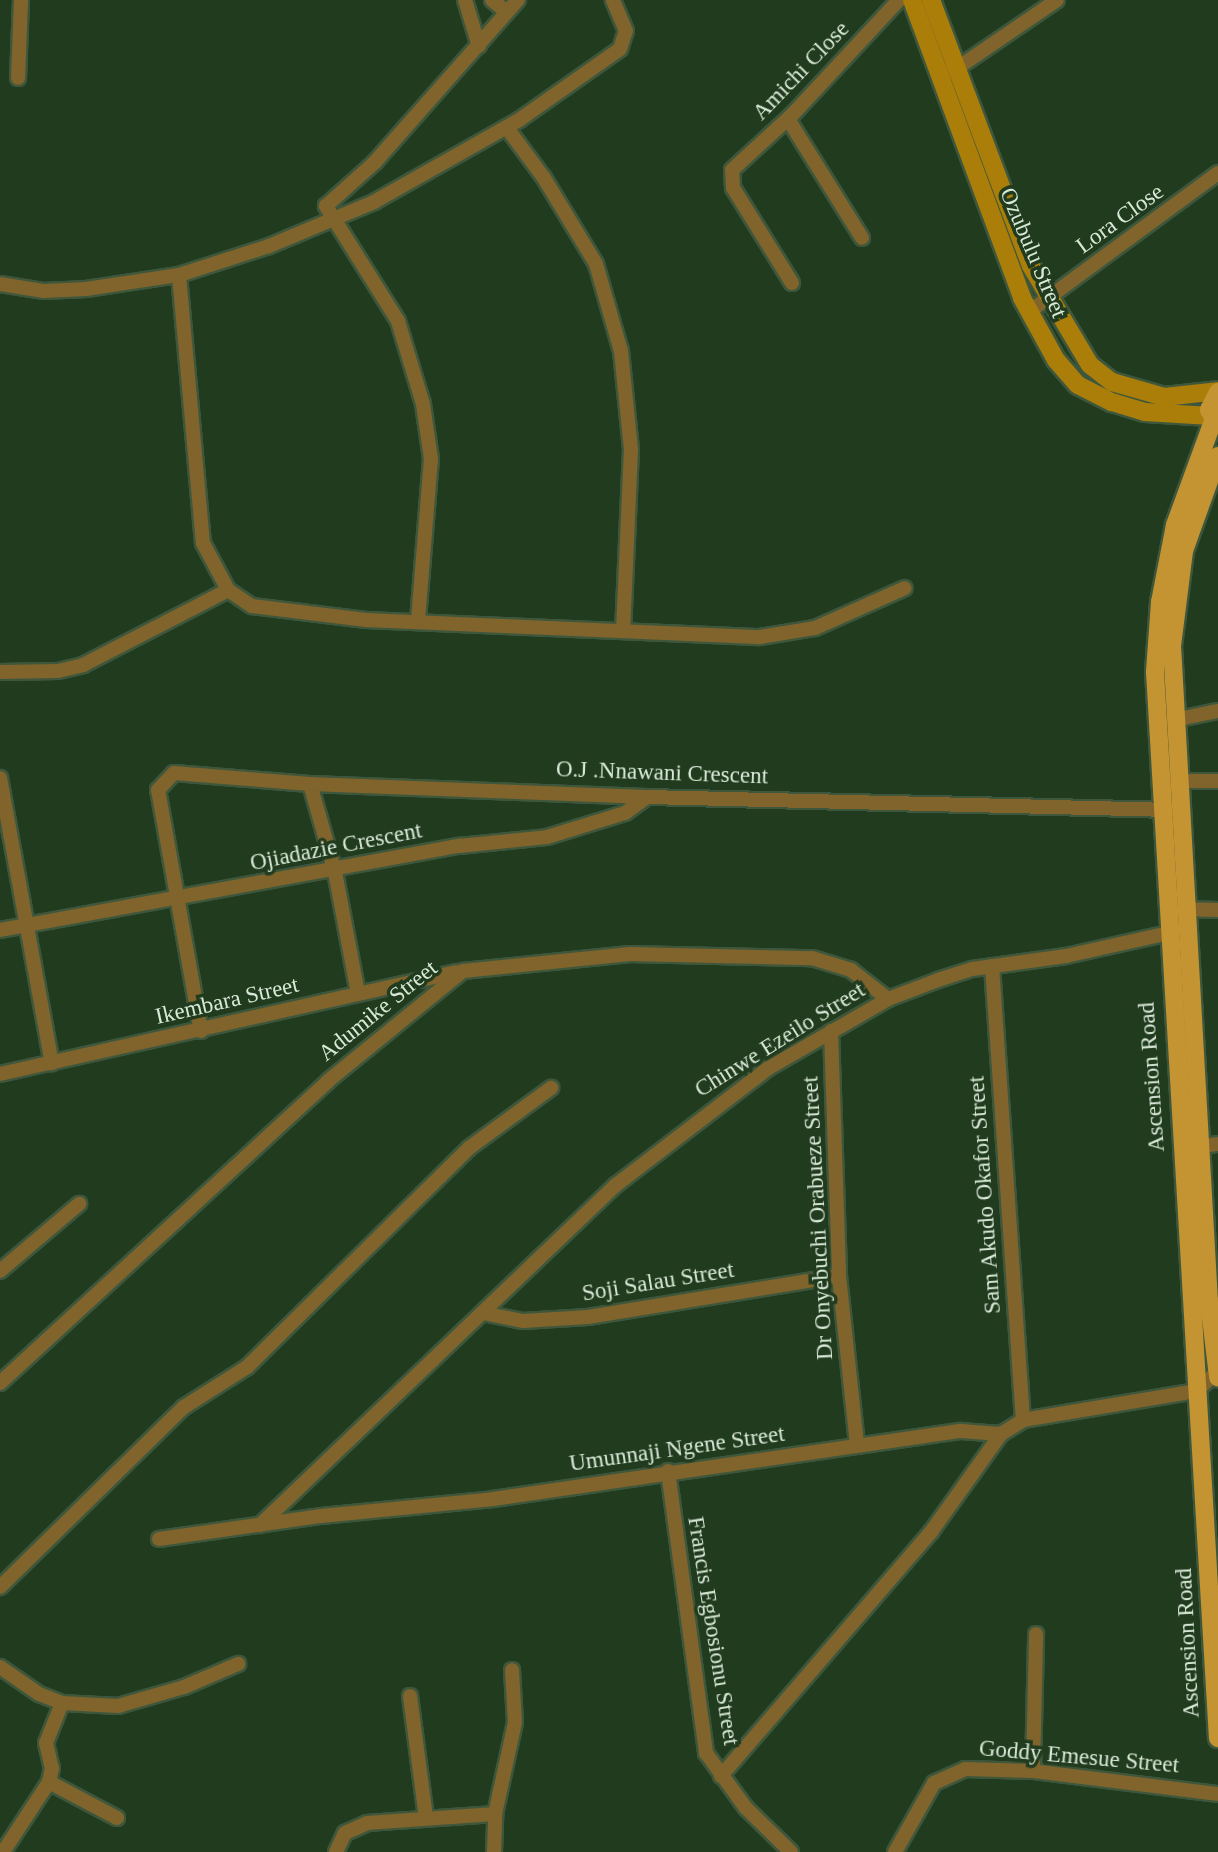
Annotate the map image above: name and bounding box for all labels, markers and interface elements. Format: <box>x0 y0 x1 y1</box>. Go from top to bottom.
street label: Amichi Close <box>747 16 855 126</box>
street label: Lora Close <box>1071 178 1169 260</box>
street label: Ozubulu Street <box>993 184 1073 322</box>
street label: O.J .Nnawani Crescent <box>556 756 768 790</box>
street label: Ojiadazie Crescent <box>248 817 424 877</box>
street label: Adumike Street <box>313 955 443 1067</box>
street label: Ikembara Street <box>153 971 301 1031</box>
street label: Chinwe Ezeilo Street <box>690 977 870 1103</box>
street label: Ascension Road <box>1133 1001 1171 1153</box>
street label: Dr Onyebuchi Orabueze Street <box>797 1075 839 1361</box>
street label: Sam Akudo Okafor Street <box>963 1075 1007 1315</box>
street label: Soji Salau Street <box>580 1256 736 1308</box>
street label: Umunnaji Ngene Street <box>568 1420 786 1478</box>
street label: Francis Egbosionu Street <box>681 1515 745 1747</box>
street label: Ascension Road <box>1170 1567 1206 1719</box>
street label: Goddy Emesue Street <box>978 1735 1180 1779</box>

